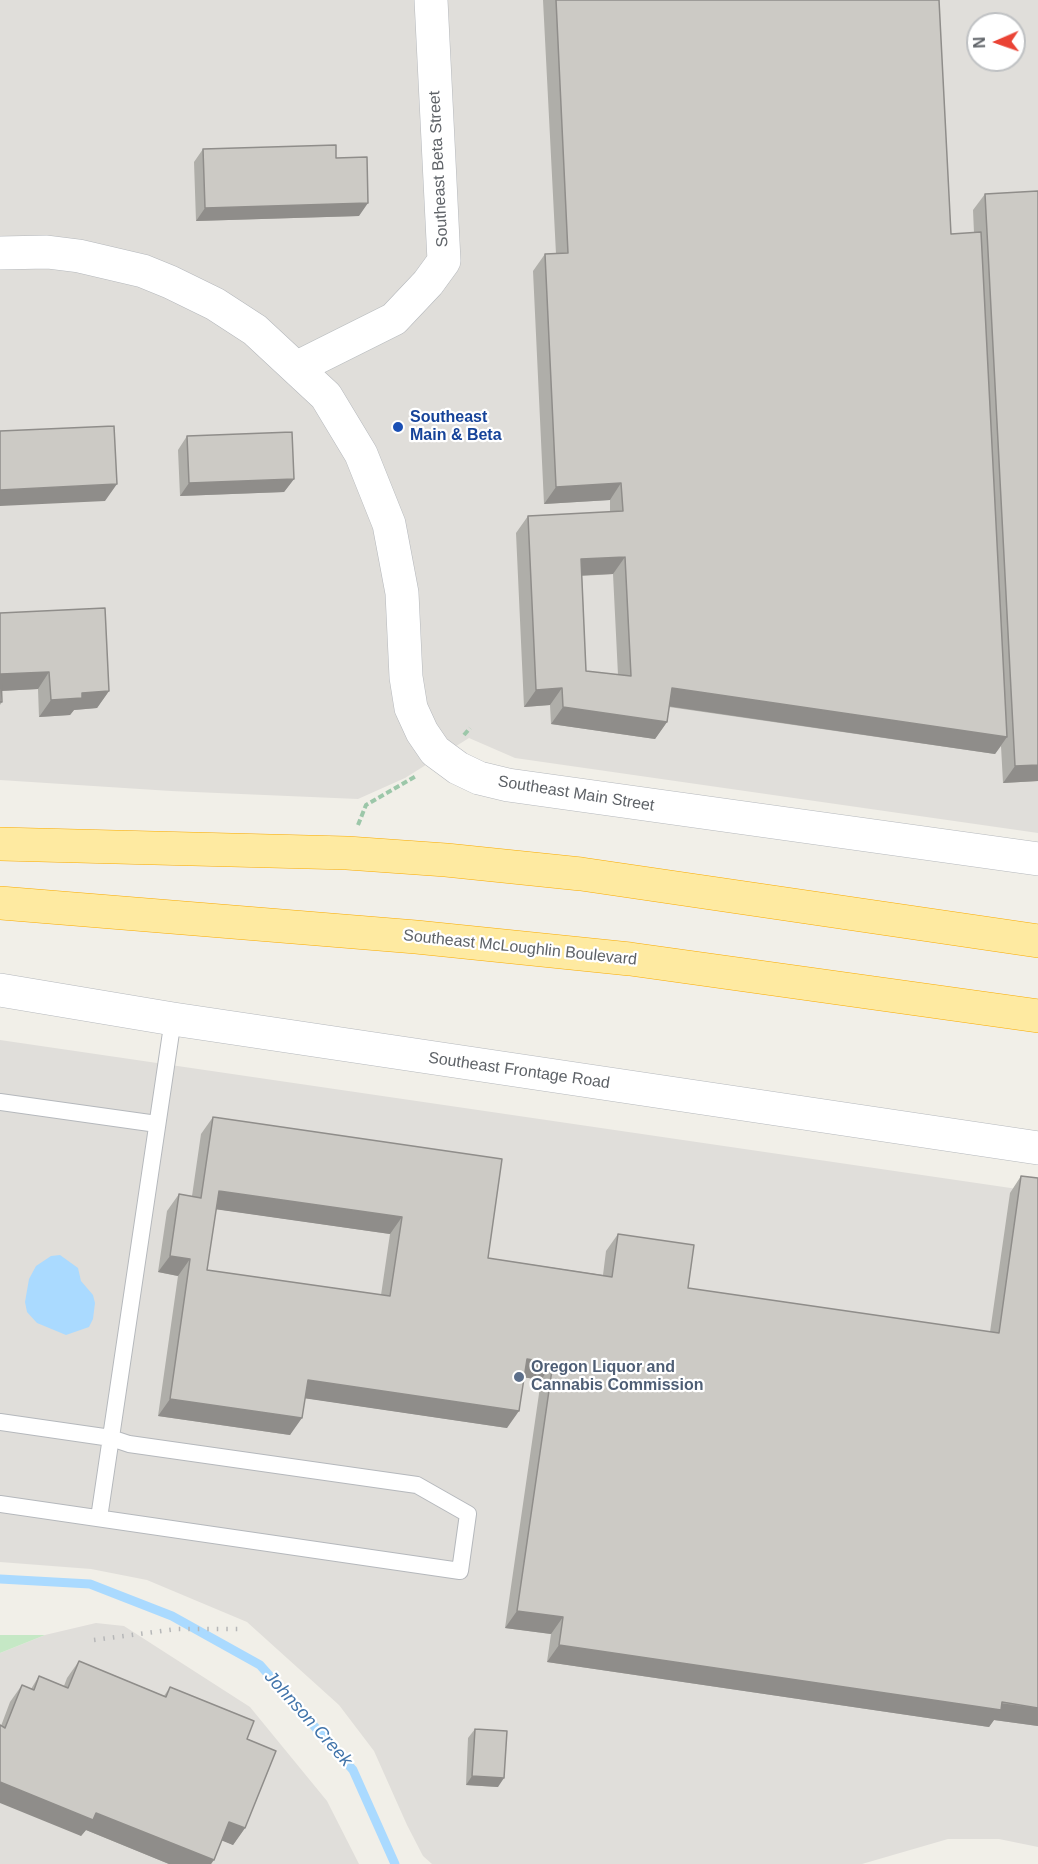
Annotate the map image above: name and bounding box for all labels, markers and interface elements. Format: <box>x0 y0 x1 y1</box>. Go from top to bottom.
north arrow <box>966 12 1026 72</box>
text: N <box>971 37 988 49</box>
street label: Southeast Beta Street <box>425 90 453 248</box>
place label: Southeast Main & Beta <box>410 408 502 446</box>
marker: Southeast Main & Beta <box>391 420 405 434</box>
street label: Southeast Main Street <box>496 772 656 816</box>
street label: Southeast McLoughlin Boulevard <box>402 926 638 970</box>
street label: Southeast Frontage Road <box>427 1049 611 1093</box>
place label: Oregon Liquor and Cannabis Commission <box>531 1358 703 1396</box>
marker: Oregon Liquor and Cannabis Commission <box>512 1370 526 1384</box>
water label: Johnson Creek <box>259 1667 357 1771</box>

